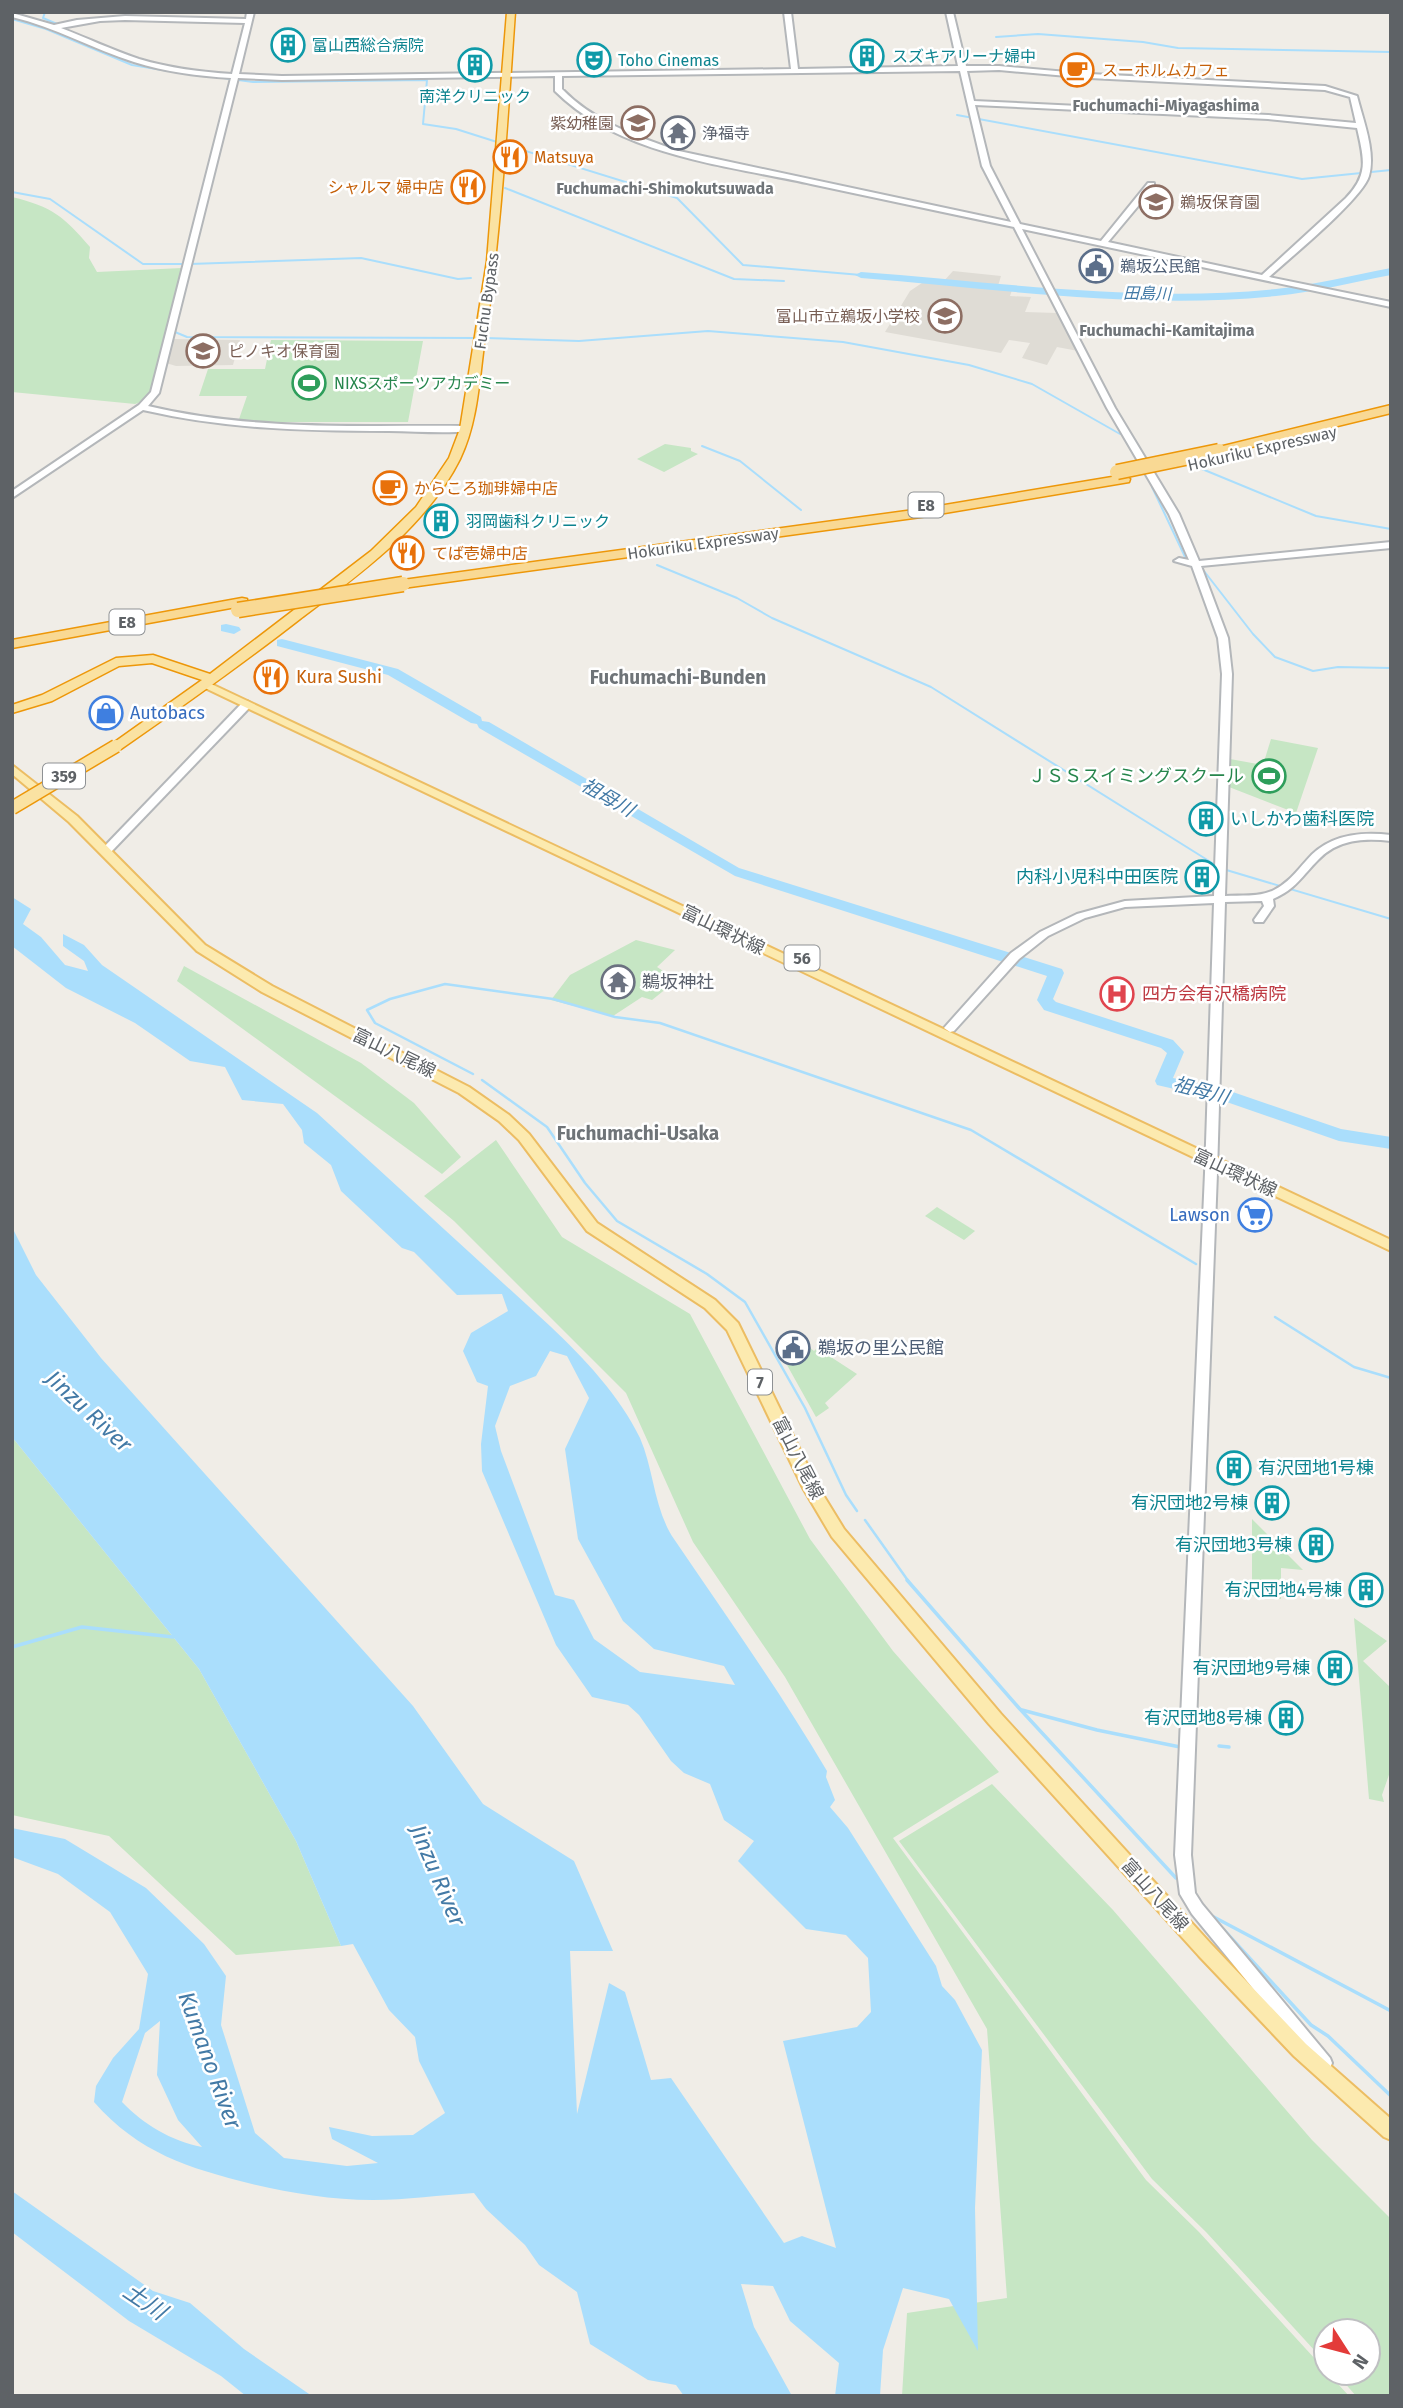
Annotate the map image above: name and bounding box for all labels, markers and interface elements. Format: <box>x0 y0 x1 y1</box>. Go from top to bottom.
building icon: 富山西総合病院 <box>269 26 307 64</box>
place label: 富山西総合病院 <box>312 36 424 55</box>
building icon: スズキアリーナ婦中 <box>848 37 886 75</box>
theatre icon: Toho Cinemas <box>575 41 613 79</box>
building icon: 南洋クリニック <box>456 46 494 84</box>
place label: スズキアリーナ婦中 <box>892 47 1036 66</box>
place label: Toho Cinemas <box>618 51 719 70</box>
cafe icon: スーホルムカフェ <box>1058 51 1096 89</box>
place label: スーホルムカフェ <box>1102 61 1230 80</box>
place label: 南洋クリニック <box>419 87 531 106</box>
district label: Fuchumachi-Miyagashima <box>1072 96 1260 115</box>
school or university icon: 紫幼稚園 <box>619 104 657 142</box>
place label: 紫幼稚園 <box>550 114 614 133</box>
temple icon: 浄福寺 <box>659 114 697 152</box>
place label: 浄福寺 <box>702 124 750 143</box>
restaurant icon: Matsuya <box>491 138 529 176</box>
place label: Matsuya <box>534 148 594 167</box>
restaurant icon: シャルマ 婦中店 <box>449 168 487 206</box>
place label: シャルマ 婦中店 <box>328 178 444 197</box>
district label: Fuchumachi-Shimokutsuwada <box>556 179 774 198</box>
school or university icon: 鵜坂保育園 <box>1137 183 1175 221</box>
place label: 鵜坂保育園 <box>1180 193 1260 212</box>
public building icon: 鵜坂公民館 <box>1077 247 1115 285</box>
street label: Fuchu Bypass <box>470 252 503 351</box>
place label: 鵜坂公民館 <box>1120 257 1200 276</box>
water label: 田島川 <box>1123 284 1173 303</box>
school or university icon: 富山市立鵜坂小学校 <box>926 297 964 335</box>
place label: 富山市立鵜坂小学校 <box>776 307 920 326</box>
district label: Fuchumachi-Kamitajima <box>1079 321 1255 340</box>
school or university icon: ピノキオ保育園 <box>184 332 222 370</box>
place label: ピノキオ保育園 <box>228 342 340 361</box>
sports icon: NIXSスポーツアカデミー <box>290 364 328 402</box>
place label: NIXSスポーツアカデミー <box>334 374 511 393</box>
street label: Hokuriku Expressway <box>1186 422 1339 475</box>
cafe icon: からころ珈琲婦中店 <box>371 469 409 507</box>
place label: からころ珈琲婦中店 <box>414 479 558 498</box>
road number: E8 <box>908 492 944 518</box>
building icon: 羽岡歯科クリニック <box>422 502 460 540</box>
place label: 羽岡歯科クリニック <box>466 512 610 531</box>
street label: Hokuriku Expressway <box>626 523 780 564</box>
restaurant icon: てば壱婦中店 <box>388 534 426 572</box>
place label: てば壱婦中店 <box>432 544 528 563</box>
road number: E8 <box>110 610 144 635</box>
restaurant icon: Kura Sushi <box>252 658 290 696</box>
place label: Kura Sushi <box>296 666 382 688</box>
district label: Fuchumachi-Bunden <box>590 666 766 689</box>
shop icon: Autobacs <box>87 694 125 732</box>
place label: Autobacs <box>130 702 205 724</box>
sports icon: ＪＳＳスイミングスクール <box>1250 757 1288 795</box>
road number: 359 <box>43 764 85 789</box>
place label: ＪＳＳスイミングスクール <box>1028 765 1244 787</box>
water label: 祖母川 <box>577 773 640 823</box>
building icon: いしかわ歯科医院 <box>1187 800 1225 838</box>
place label: いしかわ歯科医院 <box>1230 808 1374 830</box>
building icon: 内科小児科中田医院 <box>1183 858 1221 896</box>
place label: 内科小児科中田医院 <box>1016 866 1178 888</box>
street label: 富山環状線 <box>678 900 768 960</box>
road number: 56 <box>784 946 820 970</box>
temple icon: 鵜坂神社 <box>599 963 637 1001</box>
place label: 鵜坂神社 <box>642 971 714 993</box>
hospital icon: 四方会有沢橋病院 <box>1098 975 1136 1013</box>
place label: 四方会有沢橋病院 <box>1142 983 1286 1005</box>
street label: 富山八尾線 <box>349 1023 439 1083</box>
water label: 祖母川 <box>1170 1072 1233 1109</box>
district label: Fuchumachi-Usaka <box>557 1122 719 1145</box>
street label: 富山環状線 <box>1190 1144 1280 1202</box>
supermarket icon: Lawson <box>1236 1196 1274 1234</box>
place label: Lawson <box>1169 1204 1230 1226</box>
public building icon: 鵜坂の里公民館 <box>774 1329 812 1367</box>
place label: 鵜坂の里公民館 <box>818 1337 944 1359</box>
water label: Jinzu River <box>39 1363 139 1459</box>
road number: 7 <box>748 1370 772 1394</box>
street label: 富山八尾線 <box>768 1413 828 1503</box>
building icon: 有沢団地1号棟 <box>1215 1449 1253 1487</box>
place label: 有沢団地1号棟 <box>1258 1457 1374 1479</box>
building icon: 有沢団地2号棟 <box>1253 1484 1291 1522</box>
place label: 有沢団地2号棟 <box>1131 1492 1248 1514</box>
building icon: 有沢団地3号棟 <box>1297 1526 1335 1564</box>
place label: 有沢団地3号棟 <box>1175 1534 1292 1556</box>
building icon: 有沢団地4号棟 <box>1347 1571 1385 1609</box>
place label: 有沢団地4号棟 <box>1224 1579 1342 1601</box>
building icon: 有沢団地9号棟 <box>1316 1649 1354 1687</box>
place label: 有沢団地9号棟 <box>1193 1657 1310 1679</box>
building icon: 有沢団地8号棟 <box>1267 1699 1305 1737</box>
place label: 有沢団地8号棟 <box>1144 1707 1262 1729</box>
water label: Jinzu River <box>403 1818 472 1931</box>
street label: 富山八尾線 <box>1117 1854 1193 1936</box>
water label: Kumano River <box>172 1988 248 2133</box>
water label: 土川 <box>118 2277 174 2327</box>
north arrow <box>1312 2317 1382 2387</box>
text: N <box>1347 2350 1373 2374</box>

